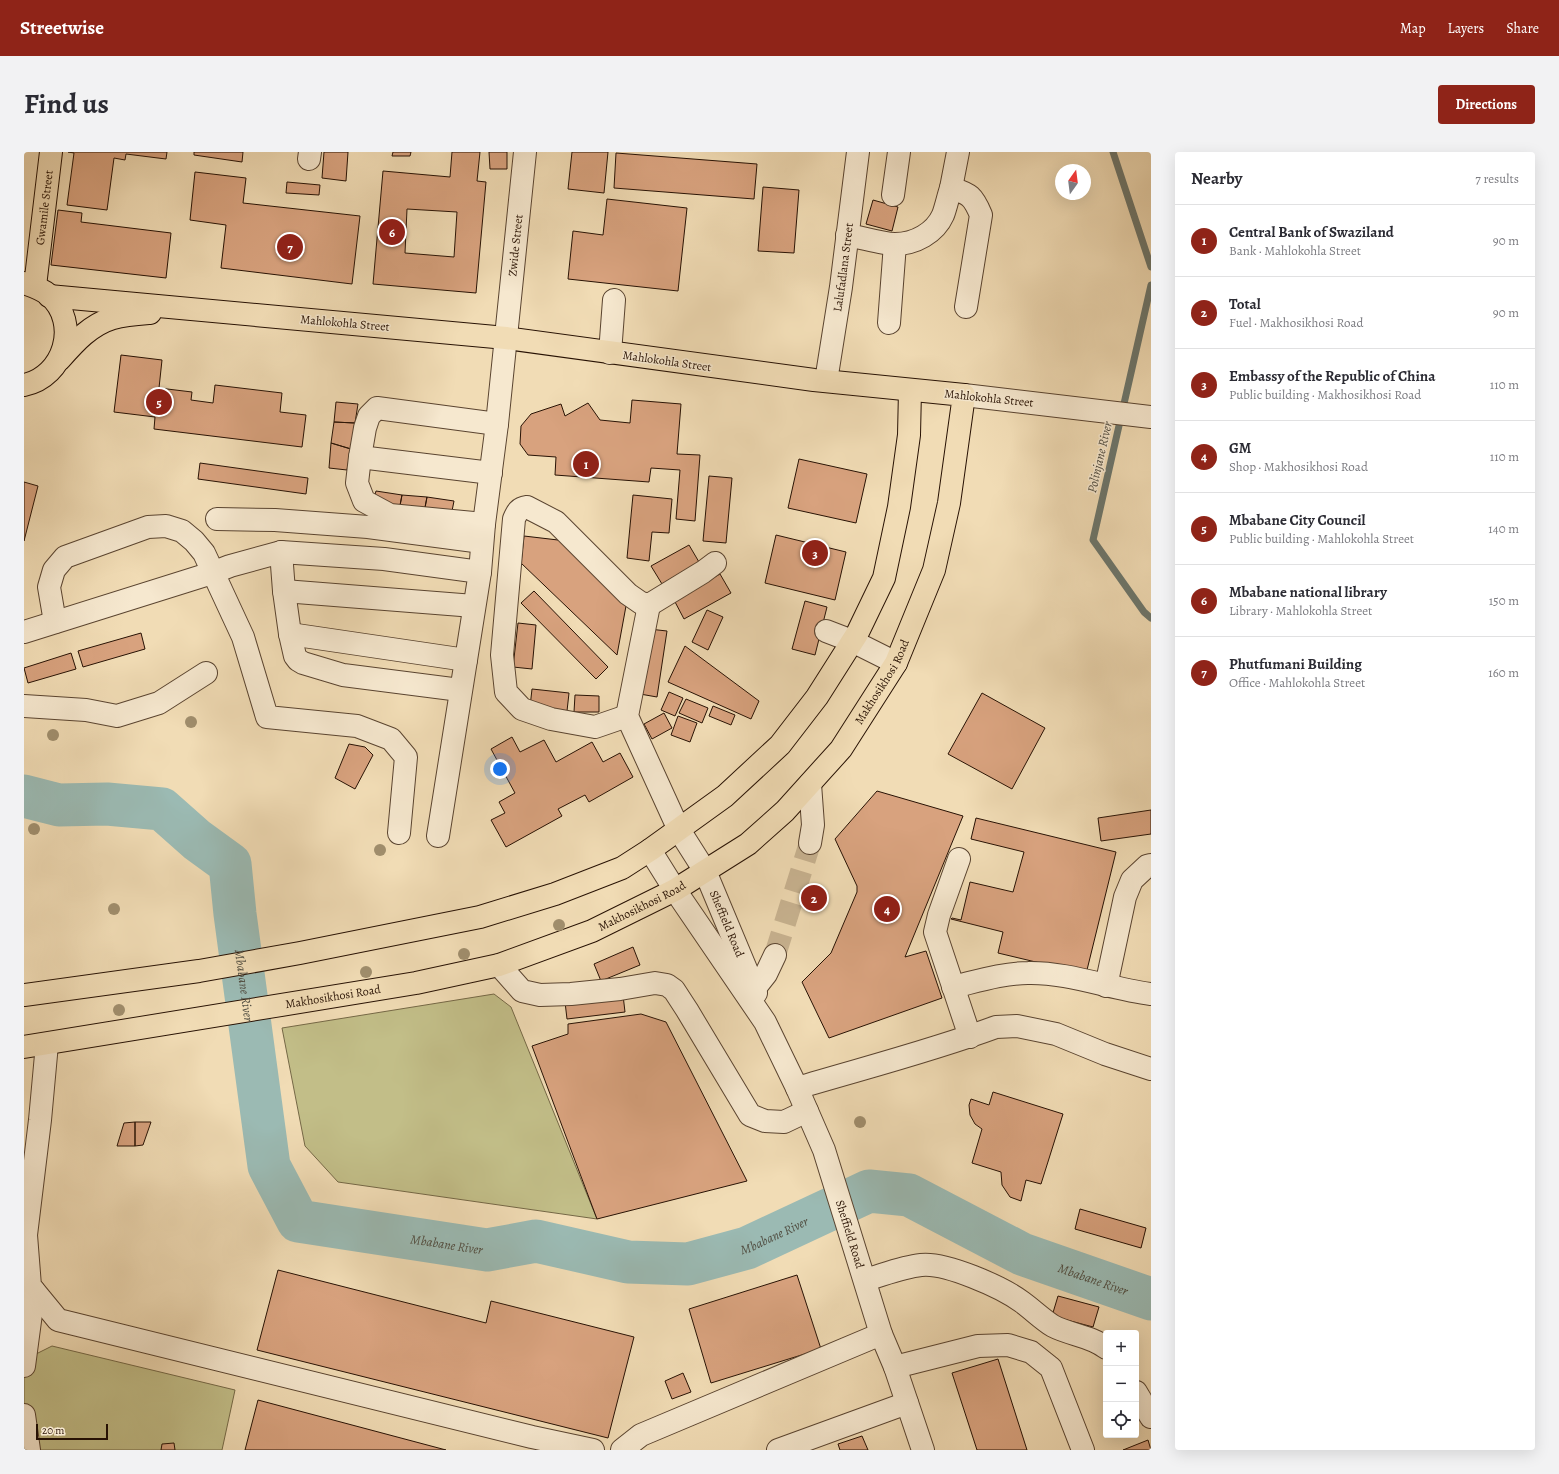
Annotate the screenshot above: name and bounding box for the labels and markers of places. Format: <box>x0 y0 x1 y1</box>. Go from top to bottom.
pin: 6 <box>379 217 405 247</box>
pin: 7 <box>277 232 303 262</box>
pin: 5 <box>146 387 172 417</box>
pin: 1 <box>573 449 599 479</box>
pin: 3 <box>802 538 828 568</box>
pin: 2 <box>801 883 827 913</box>
pin: 4 <box>874 894 900 924</box>

